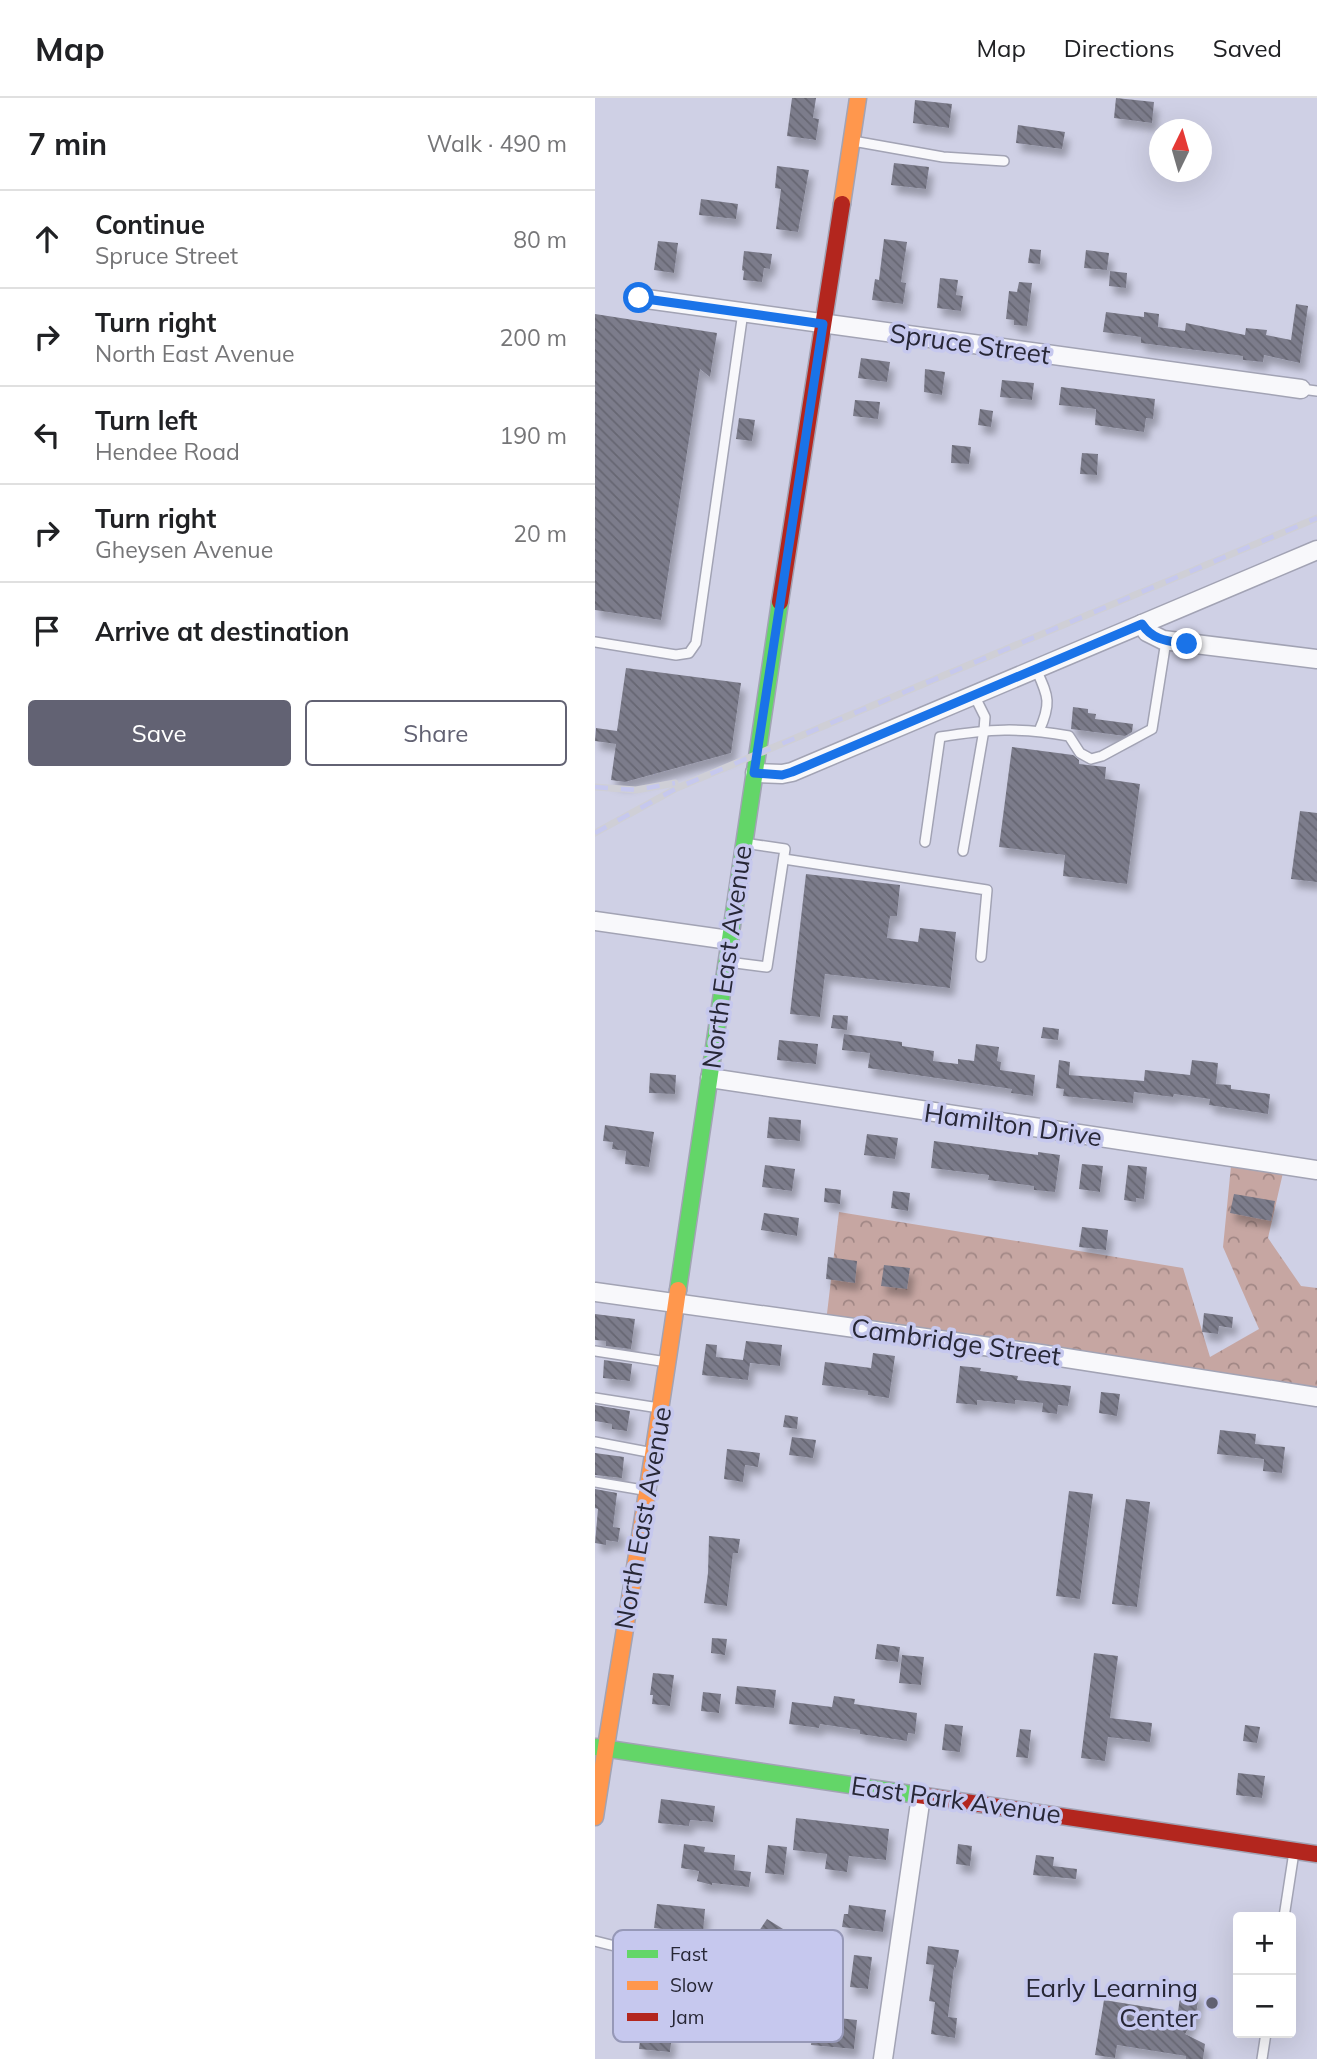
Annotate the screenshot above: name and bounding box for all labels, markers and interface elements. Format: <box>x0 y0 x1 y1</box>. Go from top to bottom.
text: Map <box>35 28 105 69</box>
text: Map <box>976 33 1026 63</box>
text: Directions <box>1064 33 1175 63</box>
text: Saved <box>1213 33 1282 63</box>
north arrow <box>1149 119 1212 182</box>
text: 7 min <box>28 125 107 163</box>
text: Walk · 490 m <box>427 129 567 158</box>
text: Continue <box>95 208 205 241</box>
icon: ahead <box>28 220 66 258</box>
text: 80 m <box>513 225 567 254</box>
text: Spruce Street <box>95 241 238 270</box>
route start <box>623 282 654 313</box>
text: Turn right <box>95 306 216 339</box>
street label: Spruce Street <box>888 316 1052 371</box>
icon: right <box>28 318 66 356</box>
text: 200 m <box>499 323 567 352</box>
text: North East Avenue <box>95 339 294 368</box>
text: Turn left <box>95 404 197 437</box>
icon: left <box>28 416 66 454</box>
text: 190 m <box>499 421 567 450</box>
text: Hendee Road <box>95 437 240 466</box>
text: Turn right <box>95 502 216 535</box>
icon: right <box>28 514 66 552</box>
text: 20 m <box>513 519 567 548</box>
text: Gheysen Avenue <box>95 535 273 564</box>
icon: arrive <box>28 612 66 650</box>
text: Arrive at destination <box>95 615 350 648</box>
route end <box>1171 628 1202 659</box>
button: Save <box>28 700 291 766</box>
button: Share <box>305 700 567 766</box>
street label: North East Avenue <box>694 843 759 1071</box>
street label: Hamilton Drive <box>922 1096 1104 1153</box>
street label: Cambridge Street <box>849 1310 1063 1373</box>
street label: North East Avenue <box>607 1404 678 1632</box>
street label: East Park Avenue <box>849 1768 1063 1831</box>
map controls <box>1233 1912 1296 2038</box>
button: + <box>1233 1912 1296 1975</box>
legend <box>613 1930 843 2042</box>
text: Fast <box>670 1942 708 1966</box>
place label: Early Learning Center <box>1026 1971 1199 2034</box>
text: Slow <box>670 1973 714 1997</box>
button: − <box>1233 1975 1296 2038</box>
marker: Early Learning Center <box>1204 1995 1220 2011</box>
text: Jam <box>670 2005 704 2029</box>

